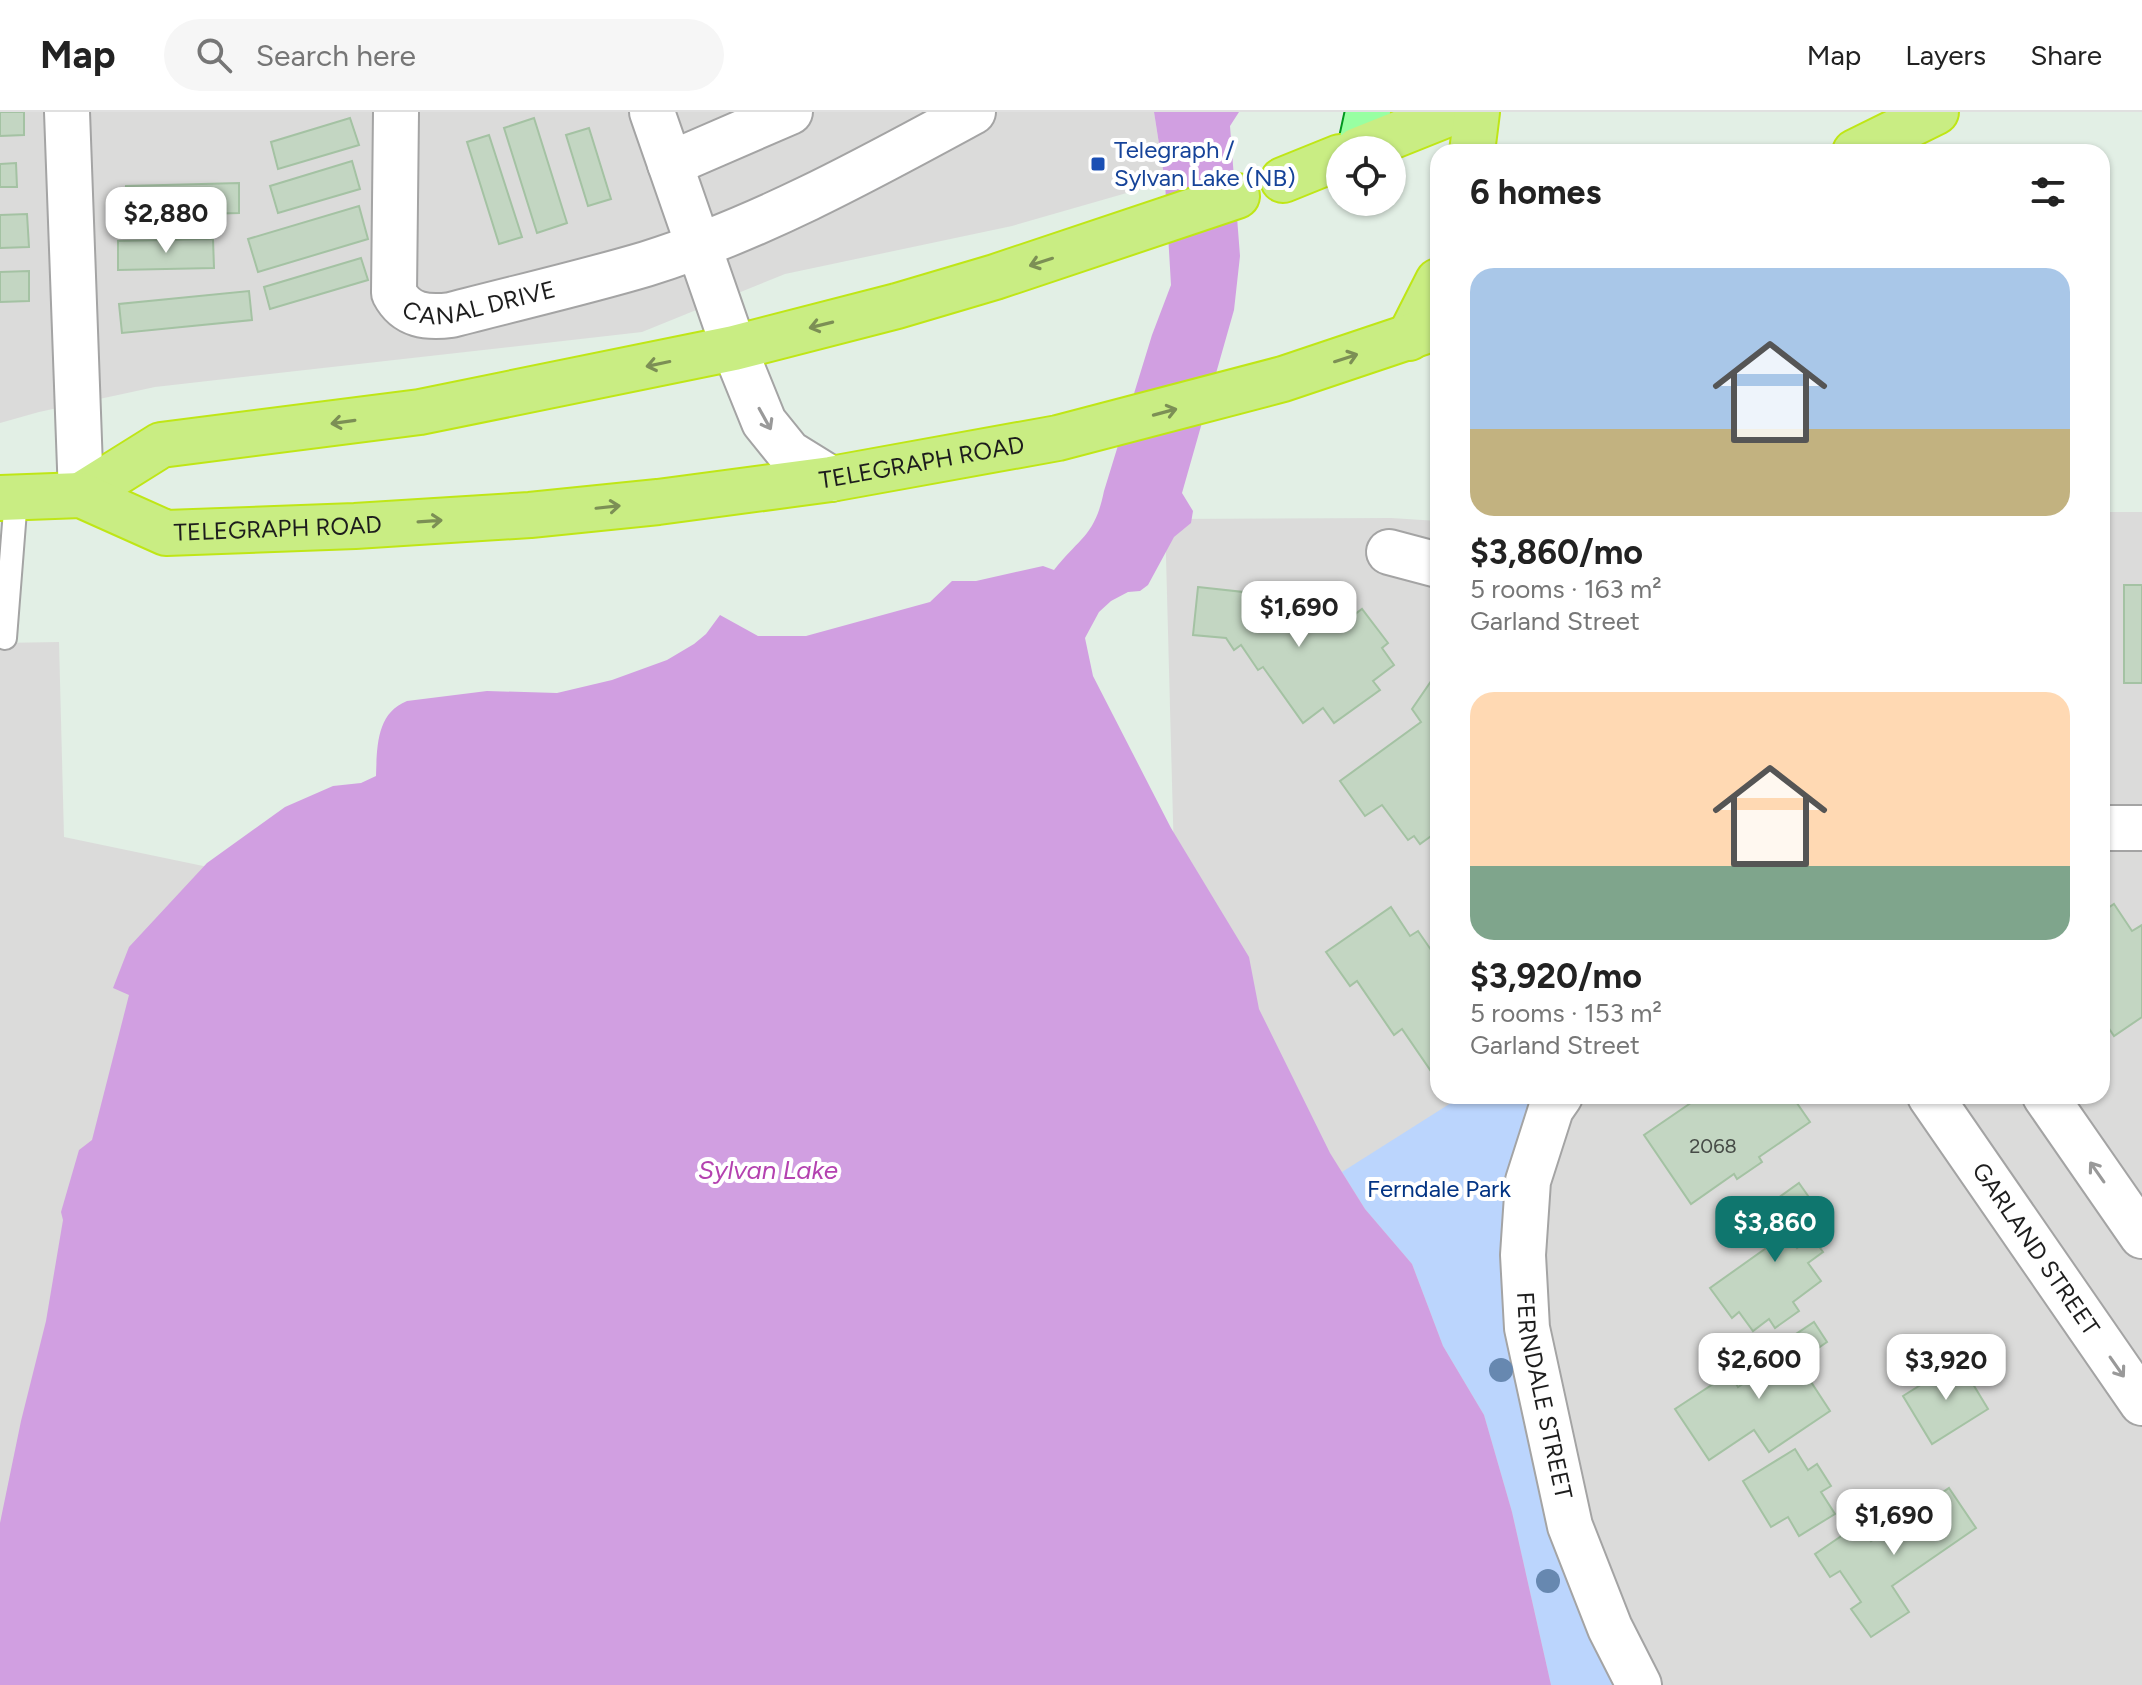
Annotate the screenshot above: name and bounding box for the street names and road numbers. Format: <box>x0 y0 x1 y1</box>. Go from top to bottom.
street label: CANAL DRIVE <box>398 274 558 331</box>
street label: TELEGRAPH ROAD <box>817 429 1027 494</box>
street label: TELEGRAPH ROAD <box>173 509 383 547</box>
street label: GARLAND STREET <box>1966 1157 2106 1341</box>
street label: FERNDALE STREET <box>1511 1291 1579 1502</box>

